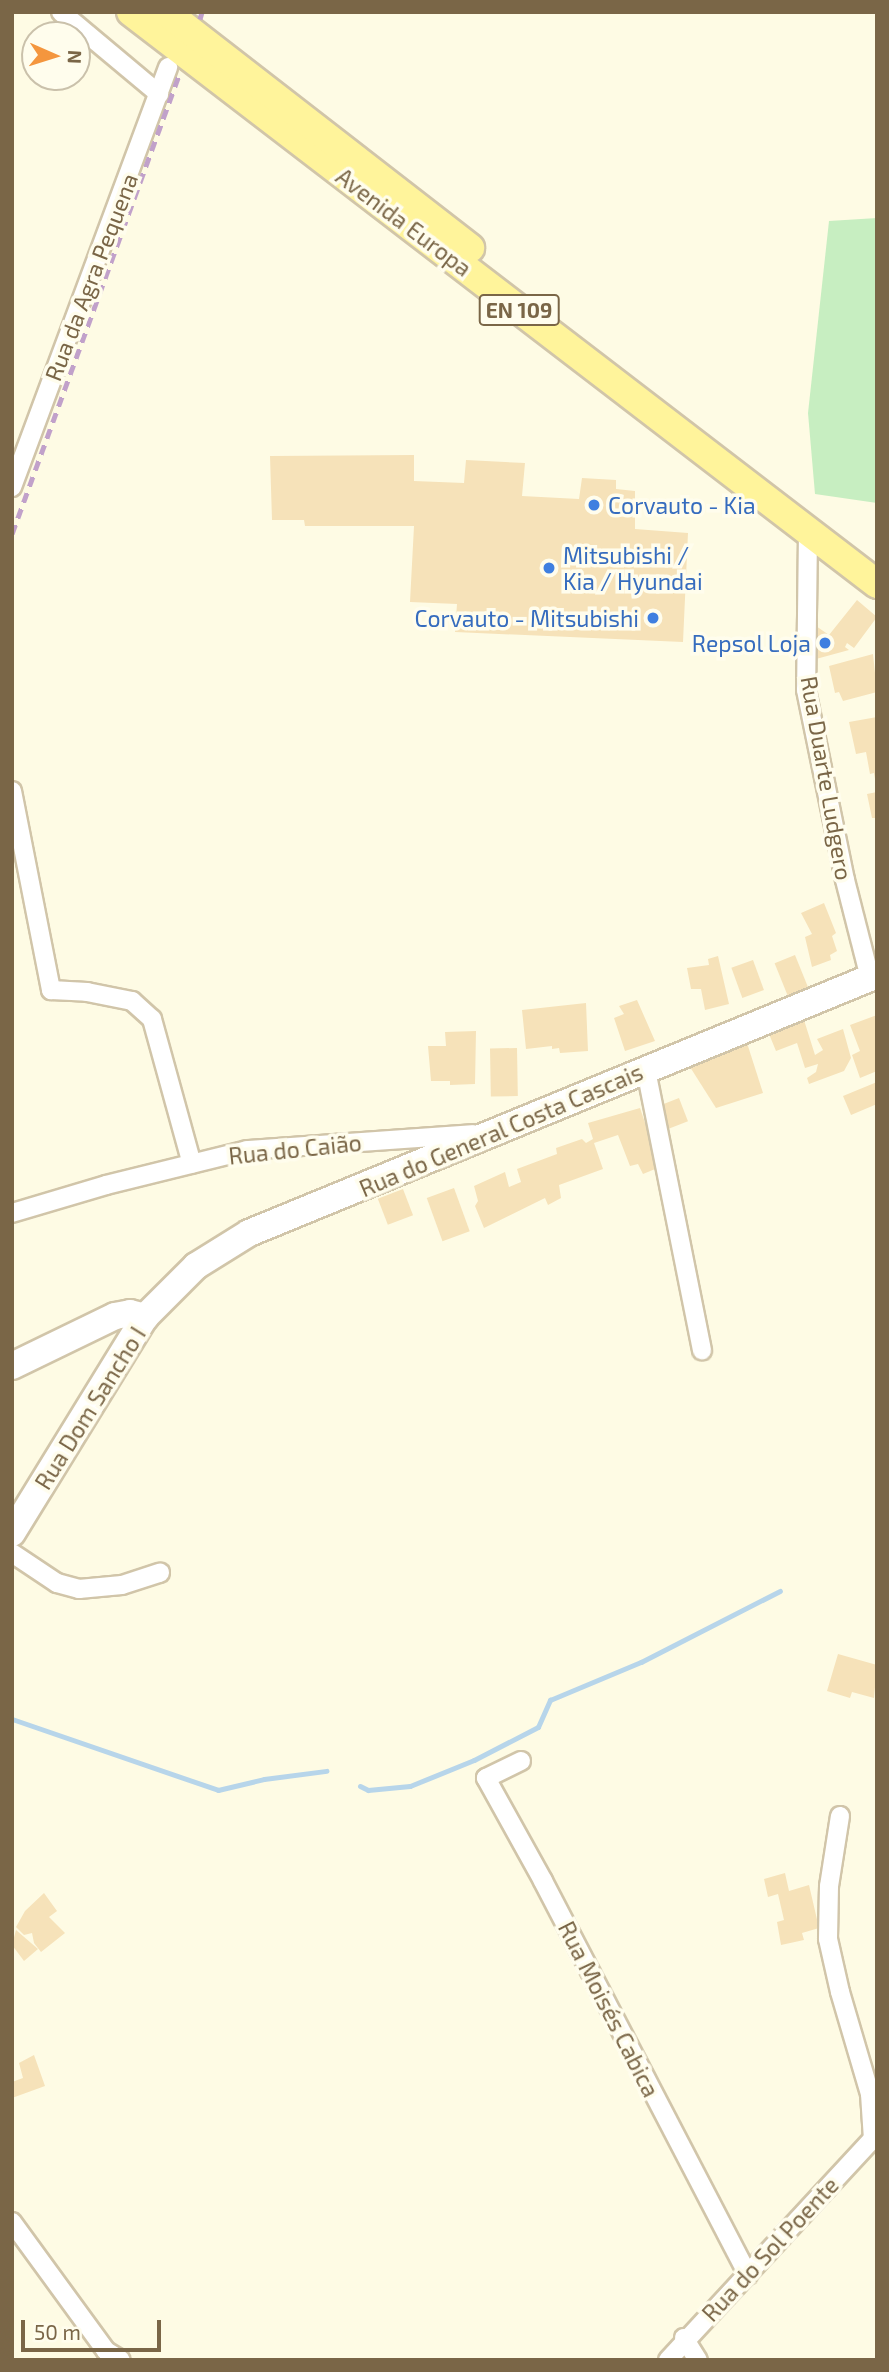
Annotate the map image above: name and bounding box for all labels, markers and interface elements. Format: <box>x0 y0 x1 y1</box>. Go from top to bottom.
north arrow <box>21 21 91 91</box>
text: N <box>64 50 87 64</box>
street label: Avenida Europa <box>331 162 477 282</box>
street label: Rua da Agra Pequena <box>39 169 143 385</box>
road number: EN 109 <box>477 292 561 328</box>
place label: Corvauto - Kia <box>608 491 756 519</box>
marker: Corvauto - Kia <box>586 497 602 513</box>
place label: Mitsubishi / Kia / Hyundai <box>563 541 703 595</box>
marker: Mitsubishi / Kia / Hyundai <box>541 560 557 576</box>
place label: Corvauto - Mitsubishi <box>414 604 639 632</box>
marker: Corvauto - Mitsubishi <box>645 610 661 626</box>
place label: Repsol Loja <box>691 629 811 657</box>
marker: Repsol Loja <box>817 635 833 651</box>
street label: Rua Duarte Ludgero <box>795 674 859 882</box>
street label: Rua do General Costa Cascais <box>355 1058 647 1202</box>
street label: Rua do Caião <box>227 1128 363 1170</box>
street label: Rua Dom Sancho I <box>29 1322 151 1494</box>
street label: Rua Moisés Cabica <box>553 1917 665 2101</box>
street label: Rua do Sol Poente <box>696 2171 844 2327</box>
scale bar <box>24 2306 164 2350</box>
text: 50 m <box>34 2319 81 2344</box>

